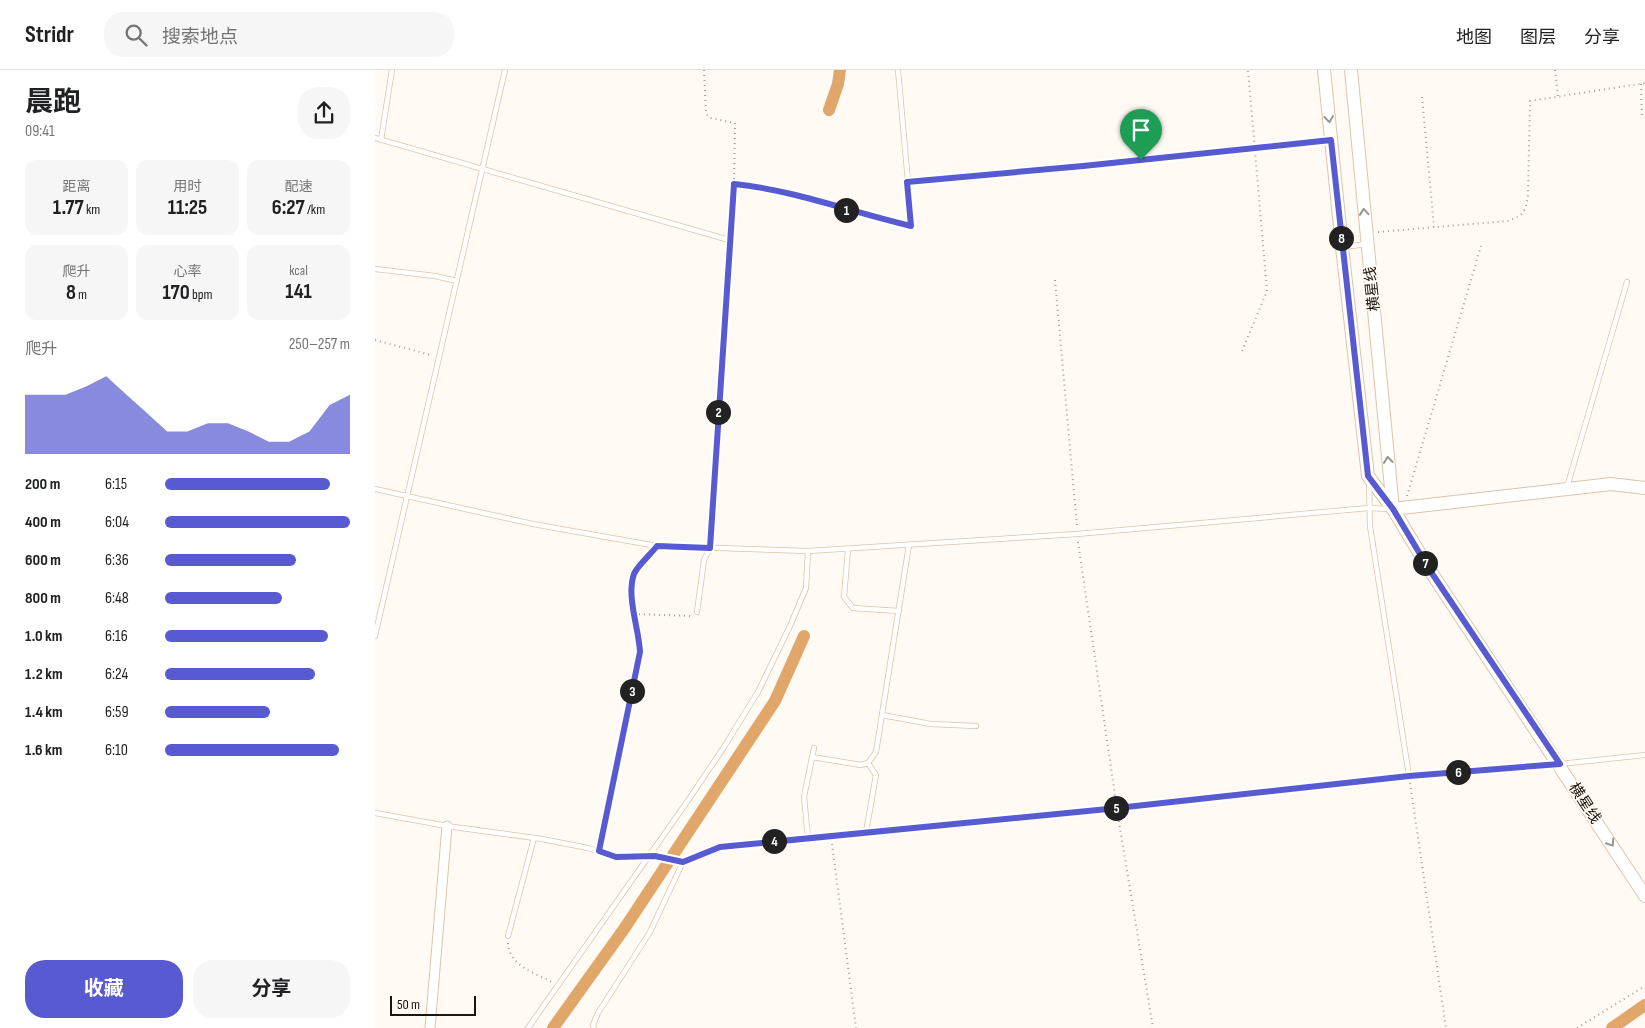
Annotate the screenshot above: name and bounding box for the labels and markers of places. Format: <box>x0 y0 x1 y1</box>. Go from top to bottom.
pin <box>1120 109 1162 160</box>
pin: 1 <box>833 198 859 222</box>
pin: 8 <box>1329 226 1353 250</box>
pin: 2 <box>705 400 731 424</box>
pin: 7 <box>1413 550 1437 576</box>
pin: 3 <box>619 678 645 704</box>
pin: 6 <box>1445 760 1471 784</box>
pin: 5 <box>1103 796 1129 820</box>
pin: 4 <box>761 828 787 854</box>

